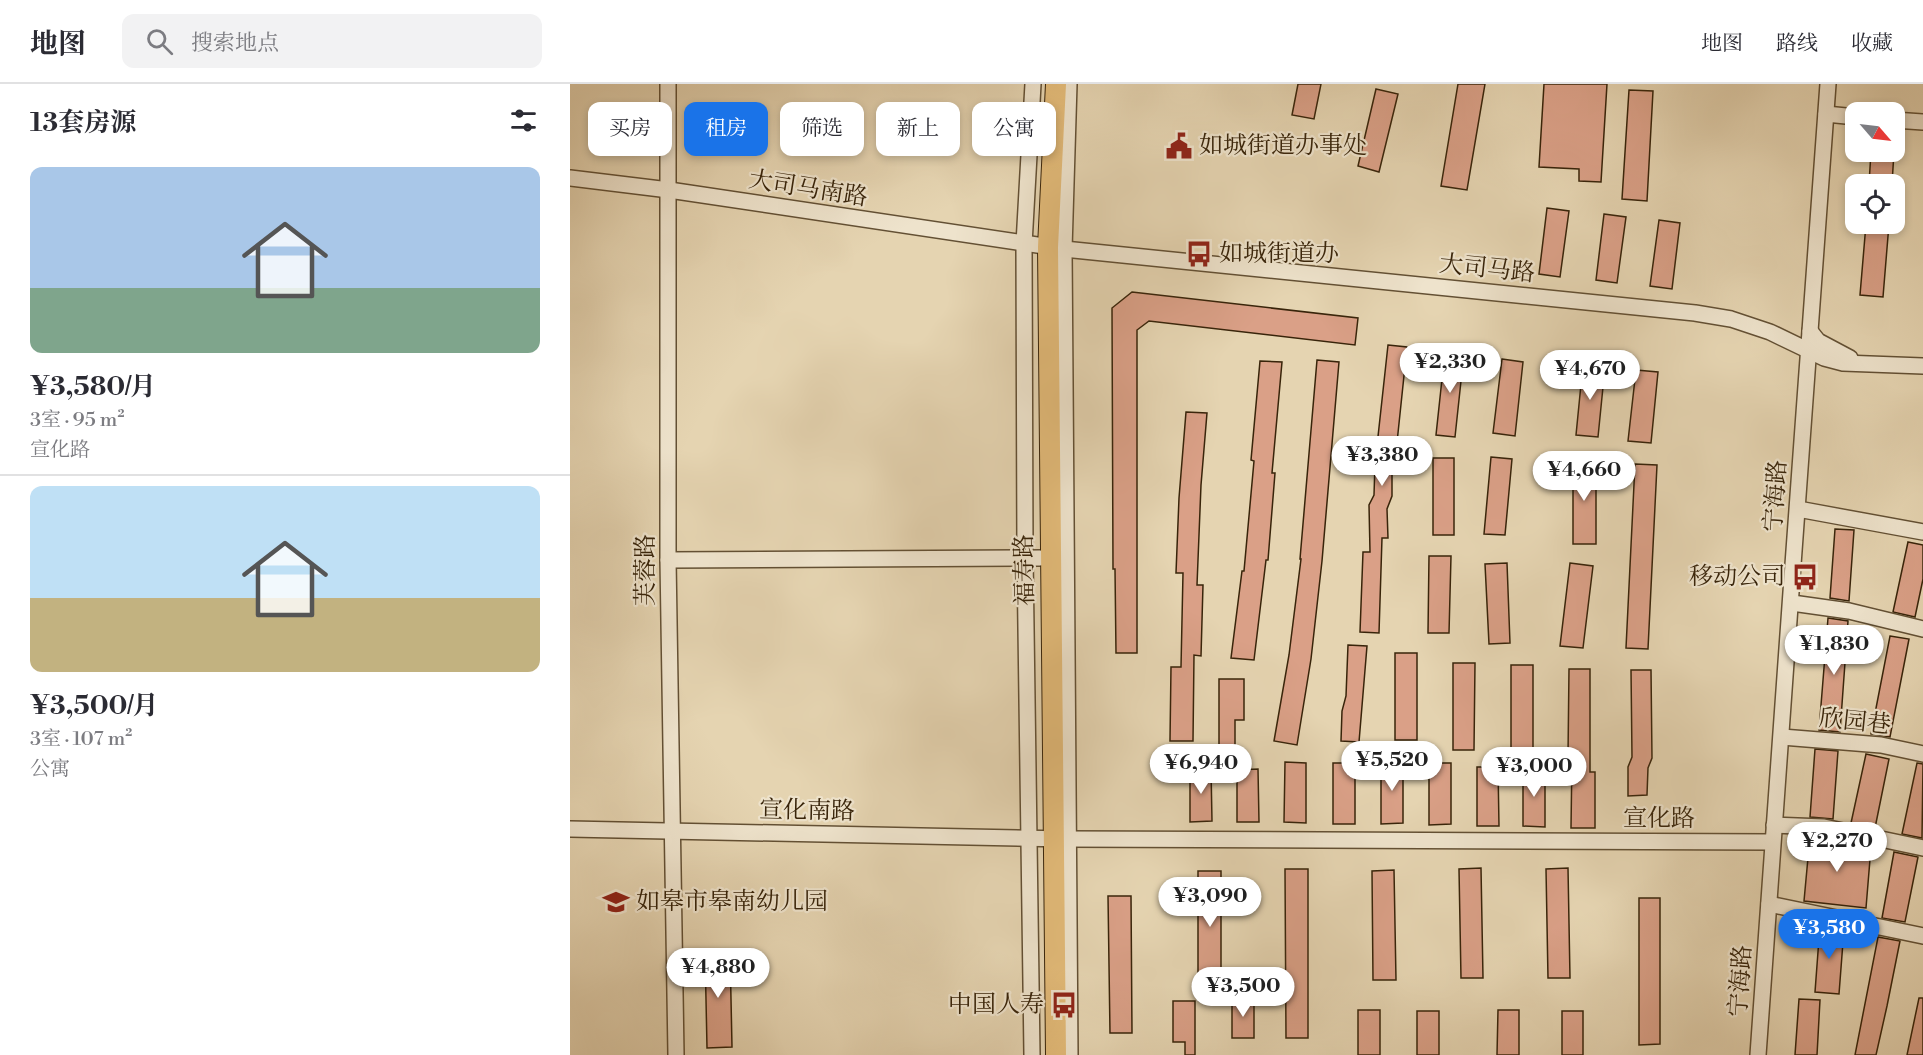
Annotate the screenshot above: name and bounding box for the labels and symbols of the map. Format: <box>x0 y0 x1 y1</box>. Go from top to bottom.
north arrow <box>1845 102 1905 162</box>
public building icon: 如城街道办事处 <box>1164 131 1194 161</box>
place label: 如城街道办事处 <box>1199 131 1367 161</box>
street label: 大司马南路 <box>746 165 870 213</box>
bus stop icon: 如城街道办 <box>1184 239 1214 269</box>
place label: 如城街道办 <box>1219 239 1339 269</box>
street label: 大司马路 <box>1438 249 1536 289</box>
pin: ¥2,330 <box>1401 343 1499 394</box>
pin: ¥4,670 <box>1541 350 1639 401</box>
pin: ¥3,380 <box>1333 436 1431 487</box>
pin: ¥4,660 <box>1535 451 1633 502</box>
street label: 宁海路 <box>1759 459 1793 533</box>
street label: 芙蓉路 <box>631 534 661 606</box>
street label: 福寿路 <box>1009 534 1041 606</box>
place label: 移动公司 <box>1689 562 1785 592</box>
bus stop icon: 移动公司 <box>1790 562 1820 592</box>
pin: ¥1,830 <box>1785 625 1883 676</box>
street label: 欣园巷 <box>1818 703 1892 741</box>
pin: ¥5,520 <box>1343 741 1441 792</box>
pin: ¥6,940 <box>1152 744 1250 795</box>
pin: ¥3,000 <box>1485 747 1583 798</box>
street label: 宣化南路 <box>759 795 855 827</box>
street label: 宣化路 <box>1623 804 1695 834</box>
pin: ¥2,270 <box>1788 822 1886 873</box>
pin: ¥3,090 <box>1161 877 1259 928</box>
school or university icon: 如皋市皋南幼儿园 <box>601 887 631 917</box>
place label: 如皋市皋南幼儿园 <box>636 887 828 917</box>
pin: ¥3,580 <box>1780 909 1878 960</box>
street label: 宁海路 <box>1724 944 1758 1018</box>
pin: ¥4,880 <box>669 948 767 999</box>
pin: ¥3,500 <box>1194 967 1292 1018</box>
place label: 中国人寿 <box>948 990 1044 1020</box>
bus stop icon: 中国人寿 <box>1049 990 1079 1020</box>

